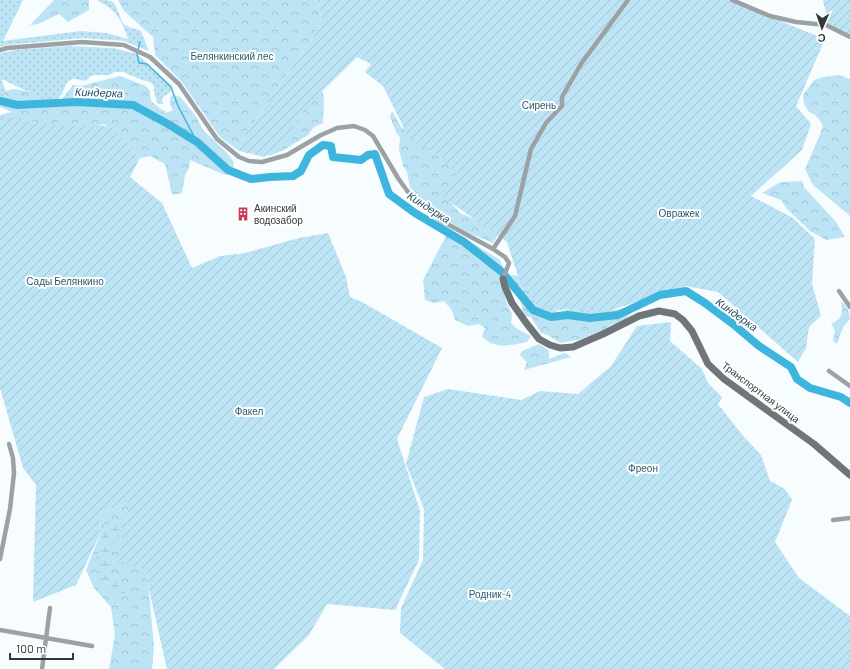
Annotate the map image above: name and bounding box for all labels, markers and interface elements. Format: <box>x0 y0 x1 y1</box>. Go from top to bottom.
north arrow <box>802 8 842 48</box>
text: С <box>817 32 826 45</box>
park label: Белянкинский лес <box>191 50 274 62</box>
water label: Киндерка <box>75 85 123 99</box>
park label: Сирень <box>522 99 556 111</box>
water label: Киндерка <box>405 188 453 226</box>
place label: Акинский водозабор <box>254 202 303 226</box>
building icon: Акинский водозабор <box>235 206 251 222</box>
park label: Овражек <box>659 207 700 219</box>
park label: Сады Белянкино <box>26 275 104 287</box>
water label: Киндерка <box>714 295 760 333</box>
street label: Транспортная улица <box>720 359 803 425</box>
park label: Факел <box>235 405 264 417</box>
park label: Фреон <box>628 462 658 474</box>
park label: Родник-4 <box>469 588 511 600</box>
scale bar <box>10 635 73 661</box>
text: 100 m <box>16 641 46 655</box>

